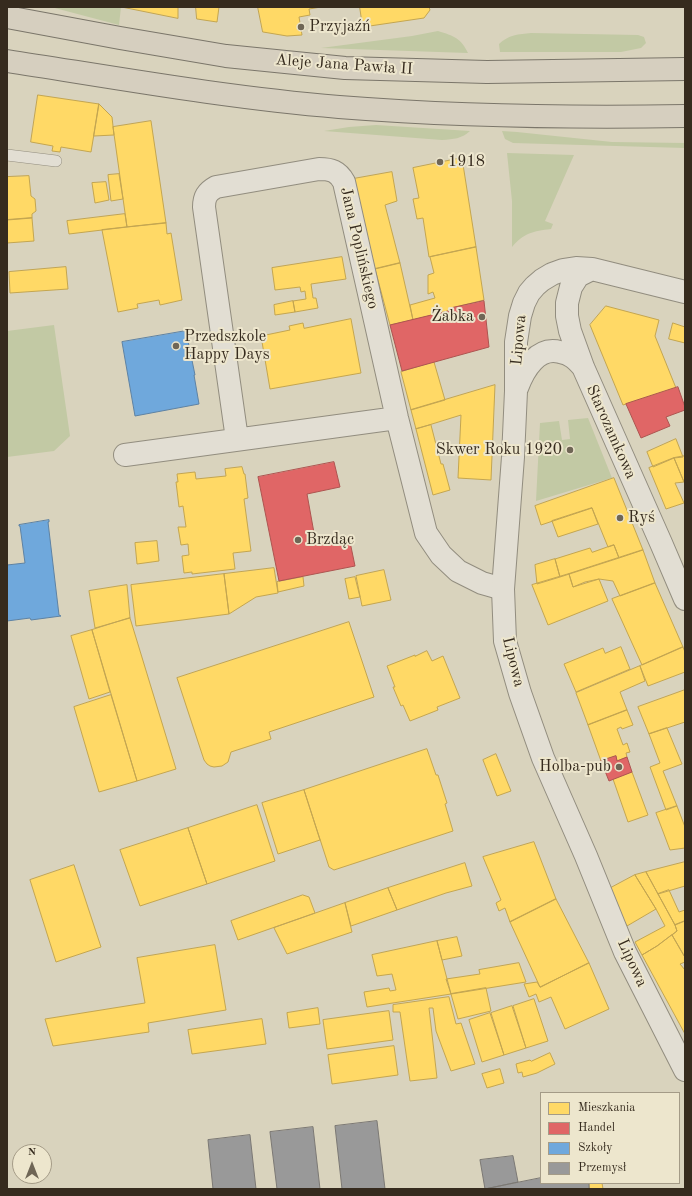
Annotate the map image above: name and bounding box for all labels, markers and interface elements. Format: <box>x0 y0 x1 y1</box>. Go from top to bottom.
place label: Przyjaźń <box>309 17 371 37</box>
marker: Przyjaźń <box>296 22 306 32</box>
street label: Aleje Jana Pawła II <box>275 51 413 79</box>
place label: 1918 <box>448 152 485 172</box>
marker: 1918 <box>435 157 445 167</box>
street label: Jana Poplińskiego <box>336 185 382 311</box>
place label: Żabka <box>431 307 474 327</box>
marker: Żabka <box>477 312 487 322</box>
street label: Lipowa <box>507 314 531 366</box>
place label: Przedszkole Happy Days <box>184 327 270 365</box>
marker: Przedszkole Happy Days <box>171 341 181 351</box>
street label: Starozamkowa <box>582 382 640 482</box>
place label: Skwer Roku 1920 <box>436 440 562 460</box>
marker: Skwer Roku 1920 <box>565 445 575 455</box>
place label: Ryś <box>628 508 655 528</box>
marker: Ryś <box>615 513 625 523</box>
place label: Brzdąc <box>306 530 354 550</box>
marker: Brzdąc <box>293 535 303 545</box>
street label: Lipowa <box>498 635 528 689</box>
place label: Holba-pub <box>539 757 611 777</box>
marker: Holba-pub <box>614 762 624 772</box>
street label: Lipowa <box>613 936 651 990</box>
legend <box>540 1092 680 1184</box>
text: Mieszkania <box>578 1102 635 1114</box>
text: Handel <box>578 1122 615 1134</box>
text: Szkoły <box>578 1142 613 1154</box>
north arrow <box>12 1144 52 1184</box>
text: N <box>28 1147 36 1158</box>
text: Przemysł <box>578 1162 626 1174</box>

